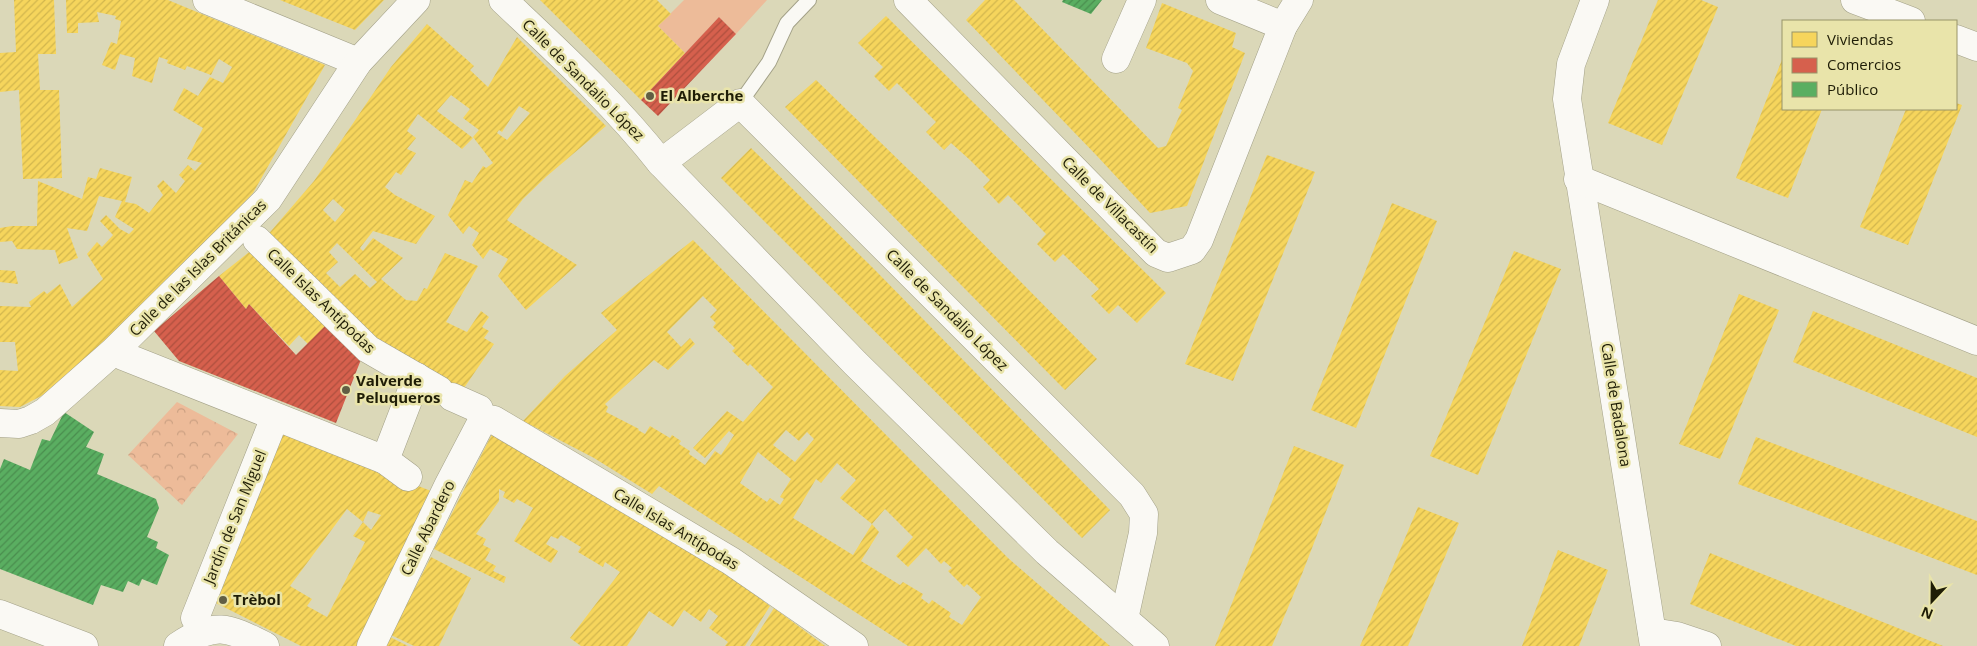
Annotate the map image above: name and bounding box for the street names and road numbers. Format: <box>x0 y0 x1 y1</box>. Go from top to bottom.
street label: Calle de Sandalio López <box>519 14 649 144</box>
street label: Calle de Villacastín <box>1058 152 1163 257</box>
street label: Calle de las Islas Británicas <box>125 195 270 340</box>
street label: Calle Islas Antípodas <box>263 243 380 357</box>
street label: Calle de Sandalio López <box>883 244 1013 374</box>
street label: Calle de Badalona <box>1597 342 1637 468</box>
street label: Jardín de San Miguel <box>197 447 270 588</box>
street label: Calle Abardero <box>395 477 459 578</box>
street label: Calle Islas Antípodas <box>610 483 743 574</box>

